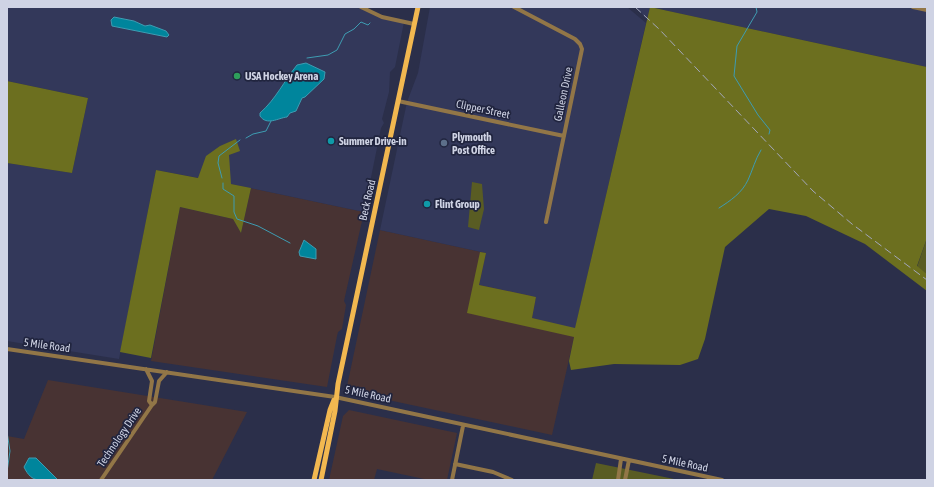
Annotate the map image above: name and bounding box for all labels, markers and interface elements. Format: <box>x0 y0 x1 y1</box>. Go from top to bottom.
street label: Galleon Drive <box>551 66 575 122</box>
place label: USA Hockey Arena <box>245 70 318 82</box>
marker: USA Hockey Arena <box>232 71 242 81</box>
street label: Clipper Street <box>455 97 511 121</box>
place label: Plymouth Post Office <box>452 131 495 156</box>
place label: Summer Drive-in <box>339 135 407 147</box>
marker: Summer Drive-in <box>326 136 336 146</box>
marker: Plymouth Post Office <box>439 138 449 148</box>
street label: Beck Road <box>356 178 378 222</box>
place label: Flint Group <box>435 198 480 210</box>
marker: Flint Group <box>422 199 432 209</box>
street label: 5 Mile Road <box>23 336 71 354</box>
street label: 5 Mile Road <box>344 383 392 405</box>
street label: Technology Drive <box>95 405 143 469</box>
street label: 5 Mile Road <box>661 452 709 474</box>

